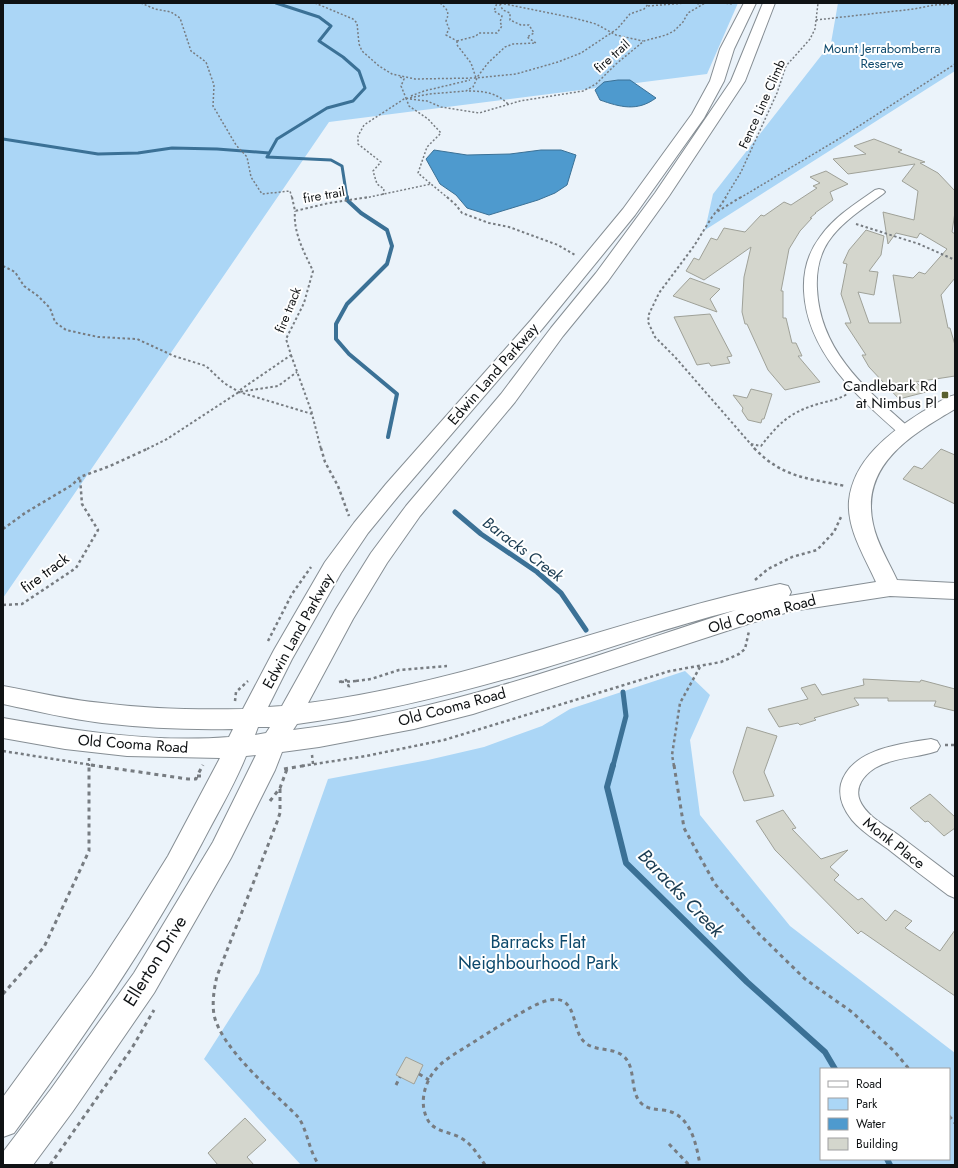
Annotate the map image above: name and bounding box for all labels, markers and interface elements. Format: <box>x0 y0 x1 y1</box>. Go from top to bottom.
street label: fire trail <box>590 35 634 77</box>
park label: Mount Jerrabomberra Reserve <box>823 39 941 73</box>
street label: Fence Line Climb <box>734 56 790 152</box>
street label: fire trail <box>302 182 346 208</box>
street label: fire track <box>270 284 306 336</box>
street label: Edwin Land Parkway <box>442 318 544 430</box>
place label: Candlebark Rd at Nimbus Pl <box>843 375 937 414</box>
marker: Candlebark Rd at Nimbus Pl <box>940 390 950 400</box>
water label: Baracks Creek <box>478 511 569 588</box>
street label: fire track <box>16 547 74 598</box>
street label: Edwin Land Parkway <box>257 569 339 693</box>
street label: Old Cooma Road <box>706 589 818 639</box>
street label: Old Cooma Road <box>396 682 508 732</box>
street label: Old Cooma Road <box>77 729 189 759</box>
street label: Monk Place <box>858 812 930 874</box>
water label: Baracks Creek <box>632 843 731 944</box>
street label: Ellerton Drive <box>117 911 193 1011</box>
park label: Barracks Flat Neighbourhood Park <box>458 929 618 976</box>
legend <box>820 1068 950 1160</box>
text: Road <box>856 1075 882 1093</box>
text: Park <box>856 1095 878 1113</box>
text: Water <box>856 1115 887 1133</box>
text: Building <box>856 1135 898 1153</box>

